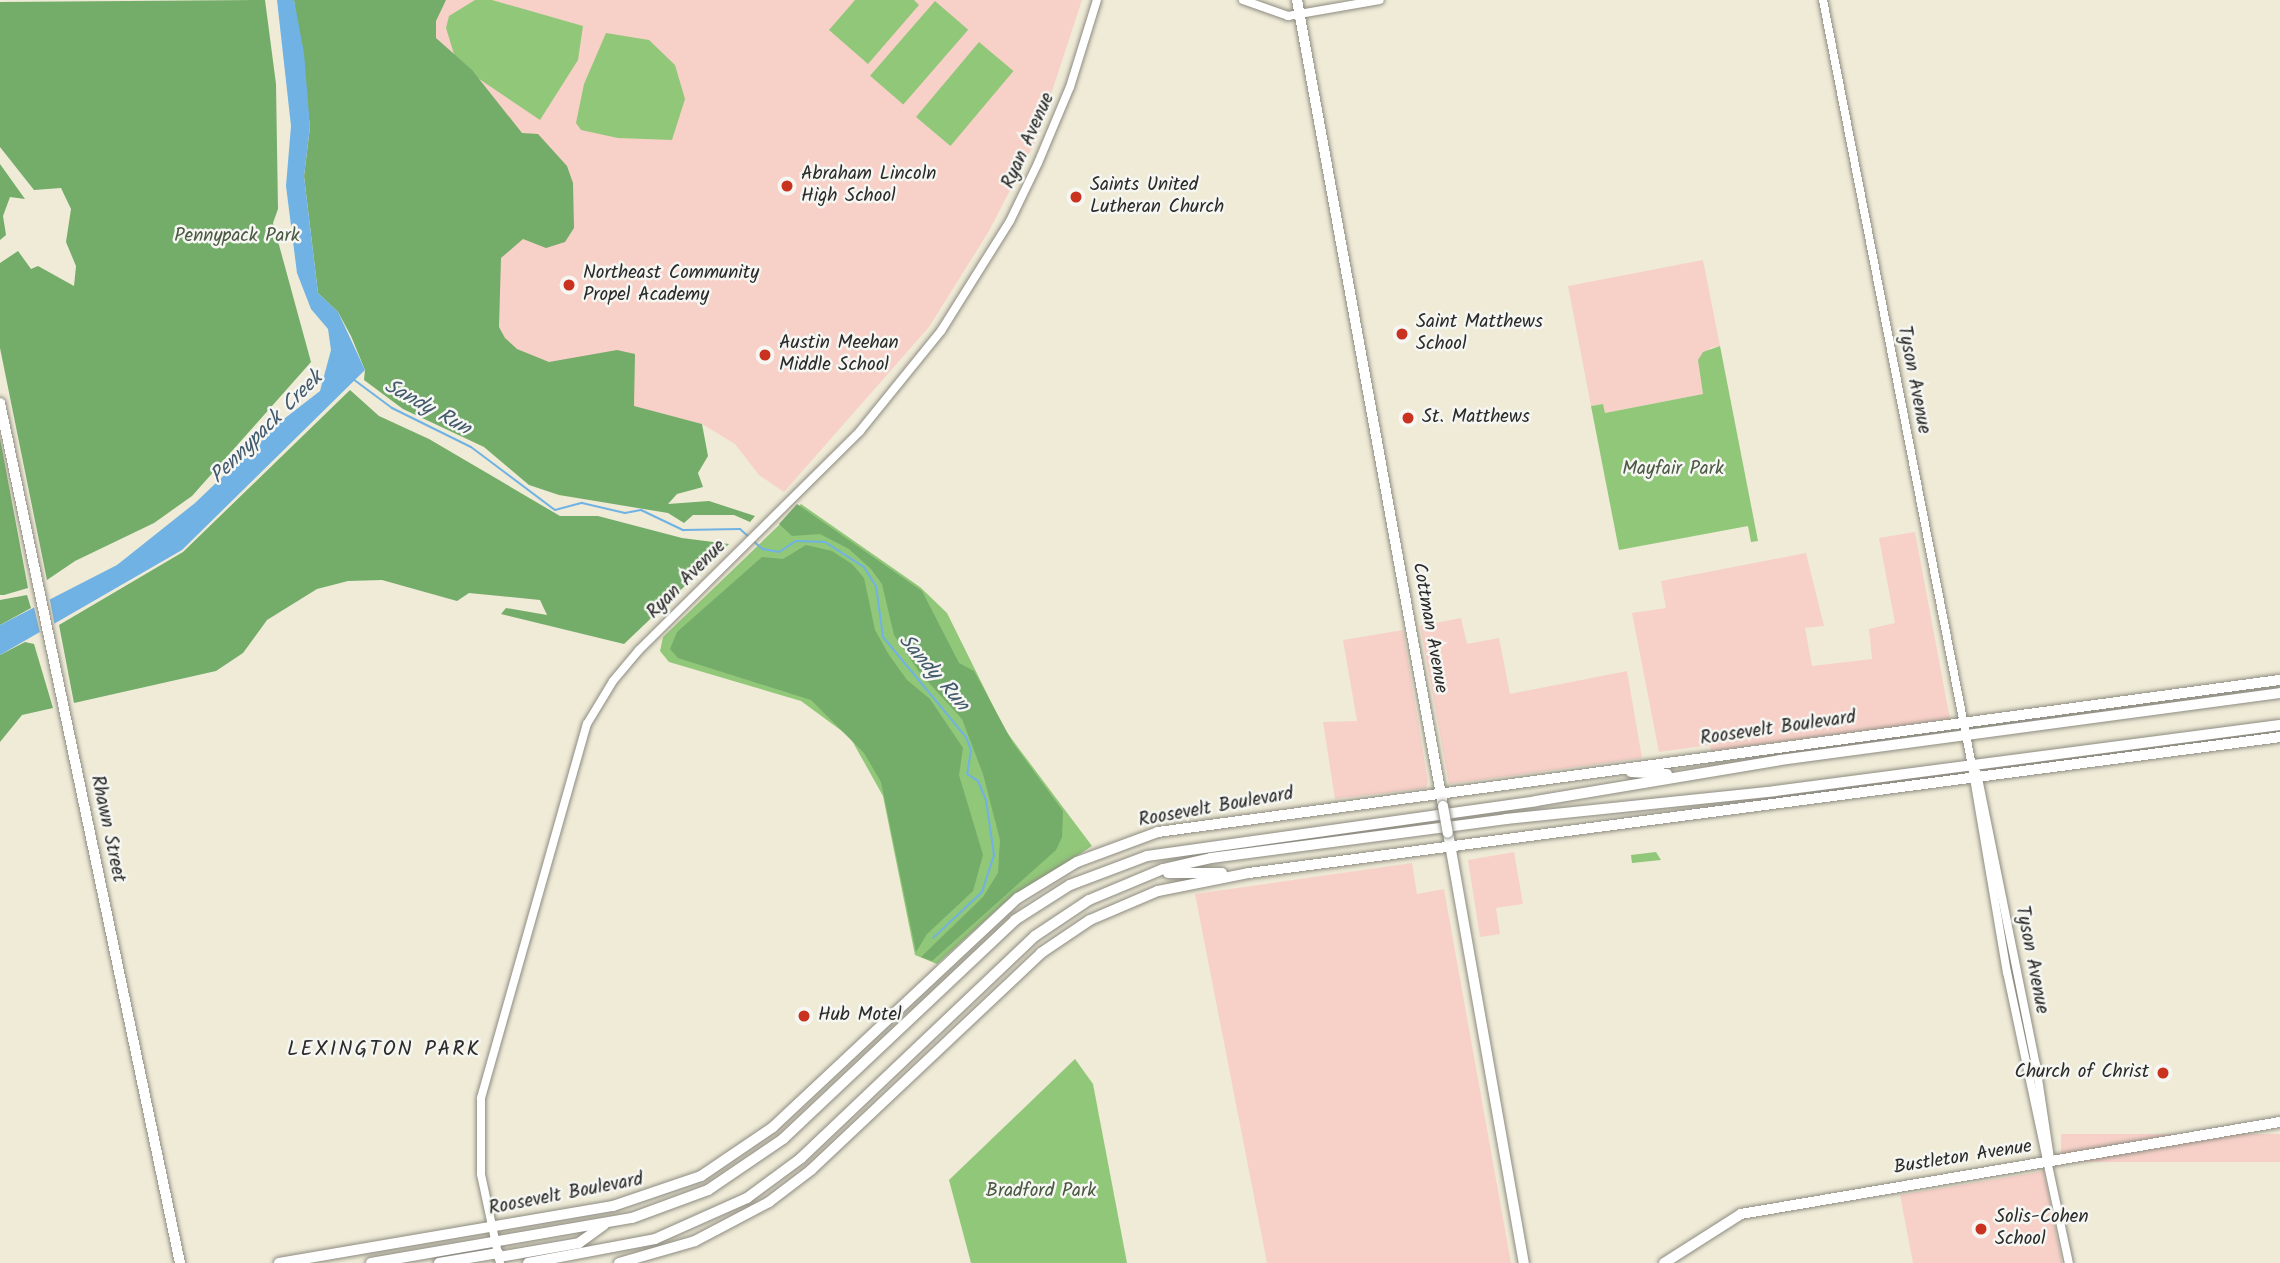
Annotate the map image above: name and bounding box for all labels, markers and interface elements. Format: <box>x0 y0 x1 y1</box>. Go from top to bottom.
street label: Ryan Avenue <box>998 89 1060 193</box>
place label: Abraham Lincoln High School <box>801 164 936 208</box>
place label: Saints United Lutheran Church <box>1090 175 1224 219</box>
marker: Abraham Lincoln High School <box>779 178 795 194</box>
marker: Saints United Lutheran Church <box>1068 189 1084 205</box>
park label: Pennypack Park <box>174 226 300 248</box>
place label: Northeast Community Propel Academy <box>583 263 759 307</box>
marker: Northeast Community Propel Academy <box>561 277 577 293</box>
place label: Saint Matthews School <box>1416 312 1543 356</box>
street label: Tyson Avenue <box>1891 324 1935 436</box>
marker: Saint Matthews School <box>1394 326 1410 342</box>
place label: Austin Meehan Middle School <box>779 333 899 377</box>
marker: Austin Meehan Middle School <box>757 347 773 363</box>
water label: Pennypack Creek <box>205 366 329 490</box>
water label: Sandy Run <box>380 374 474 442</box>
place label: St. Matthews <box>1422 407 1530 429</box>
marker: St. Matthews <box>1400 410 1416 426</box>
park label: Mayfair Park <box>1622 459 1724 481</box>
street label: Ryan Avenue <box>643 536 731 624</box>
street label: Cottman Avenue <box>1406 561 1452 695</box>
water label: Sandy Run <box>892 629 974 717</box>
street label: Roosevelt Boulevard <box>1699 707 1857 751</box>
street label: Rhawn Street <box>85 773 129 885</box>
street label: Roosevelt Boulevard <box>1137 783 1295 833</box>
street label: Tyson Avenue <box>2009 904 2053 1016</box>
place label: Hub Motel <box>818 1005 902 1027</box>
marker: Hub Motel <box>796 1008 812 1024</box>
district label: LEXINGTON PARK <box>289 1037 479 1063</box>
place label: Church of Christ <box>2015 1062 2149 1084</box>
marker: Church of Christ <box>2155 1065 2171 1081</box>
street label: Bustleton Avenue <box>1892 1136 2034 1180</box>
street label: Roosevelt Boulevard <box>487 1169 645 1221</box>
park label: Bradford Park <box>986 1181 1096 1203</box>
place label: Solis-Cohen School <box>1995 1207 2089 1251</box>
marker: Solis-Cohen School <box>1973 1221 1989 1237</box>

